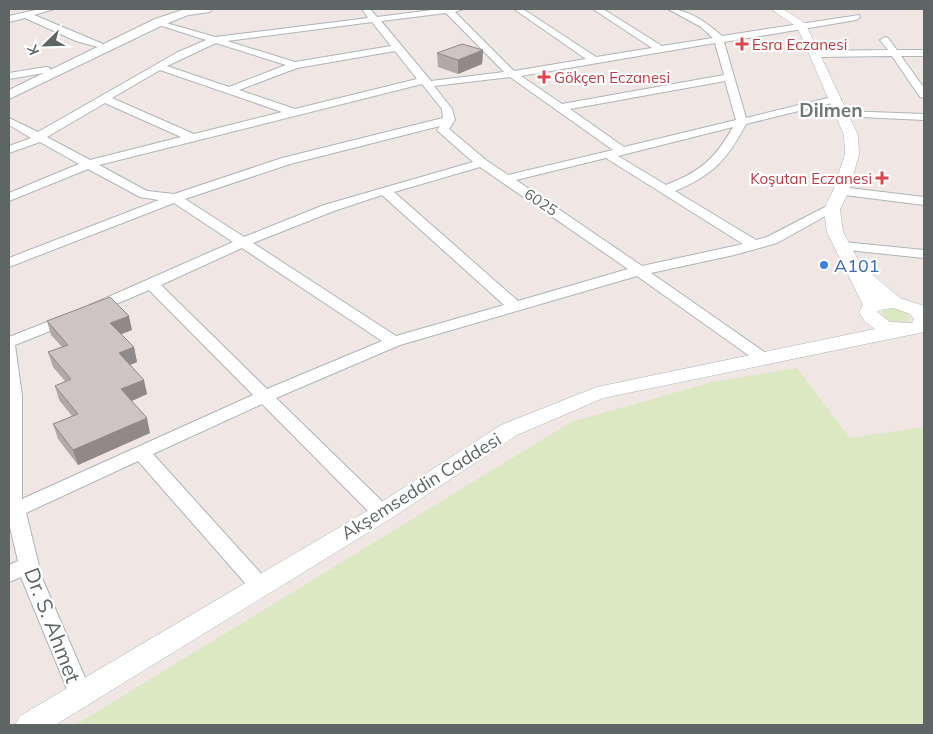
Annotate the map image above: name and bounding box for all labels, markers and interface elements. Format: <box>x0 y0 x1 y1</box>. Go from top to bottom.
north arrow <box>20 20 70 70</box>
place label: Esra Eczanesi <box>752 35 847 54</box>
marker: Esra Eczanesi <box>736 38 748 50</box>
text: K <box>23 42 43 58</box>
place label: Gökçen Eczanesi <box>554 68 670 87</box>
marker: Gökçen Eczanesi <box>538 71 550 83</box>
district label: Dilmen <box>799 98 863 122</box>
place label: Koşutan Eczanesi <box>750 169 872 188</box>
marker: Koşutan Eczanesi <box>876 172 888 184</box>
street label: 6025 <box>521 184 561 220</box>
place label: A101 <box>834 254 880 277</box>
marker: A101 <box>818 259 830 271</box>
street label: Akşemseddin Caddesi <box>337 427 505 545</box>
street label: Dr. S. Ahmet <box>19 564 87 686</box>

